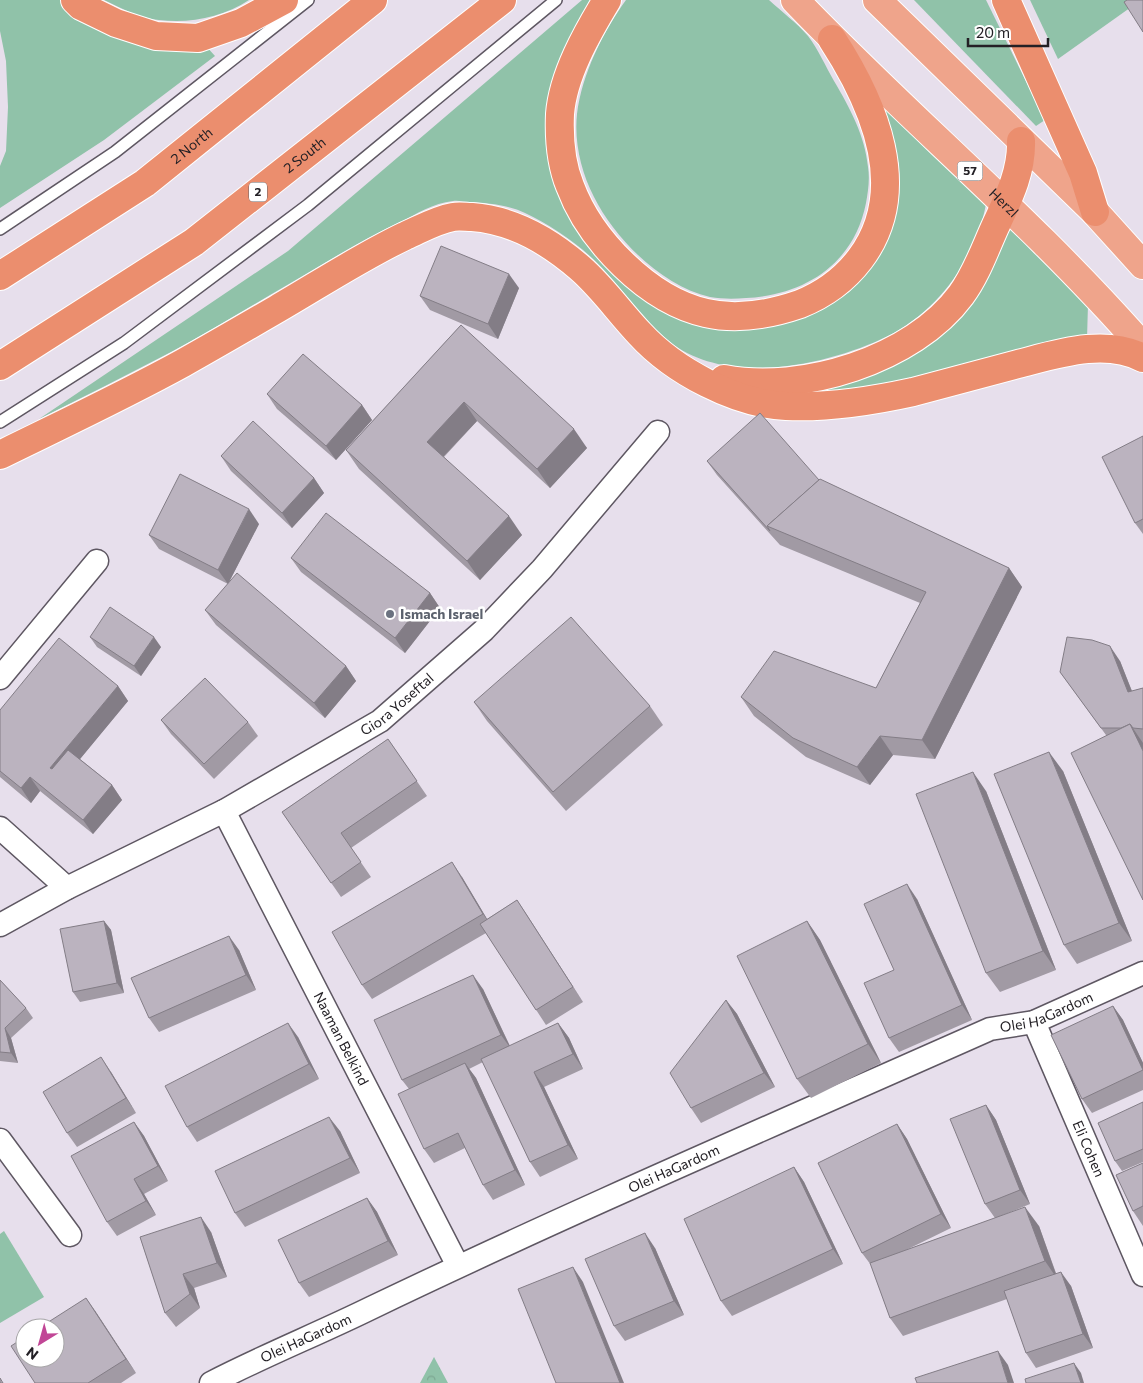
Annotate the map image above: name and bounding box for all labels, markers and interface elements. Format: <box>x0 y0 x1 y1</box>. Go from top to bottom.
scale bar <box>968 15 1048 47</box>
text: 20 m <box>976 23 1010 41</box>
street label: 2 North <box>167 123 216 167</box>
street label: 2 South <box>280 133 329 176</box>
road number: 57 <box>958 162 982 180</box>
road number: 2 <box>249 182 267 202</box>
street label: Herzl <box>986 184 1022 220</box>
place label: Ismach Israel <box>400 605 483 622</box>
marker: Ismach Israel <box>384 608 396 620</box>
street label: Giora Yoseftal <box>357 669 437 739</box>
street label: Olei HaGardom <box>999 988 1095 1035</box>
street label: Naaman Belkind <box>310 989 373 1088</box>
street label: Eli Cohen <box>1069 1118 1109 1179</box>
street label: Olei HaGardom <box>625 1141 722 1196</box>
street label: Olei HaGardom <box>257 1310 354 1366</box>
north arrow <box>15 1318 65 1368</box>
text: N <box>23 1344 41 1364</box>

